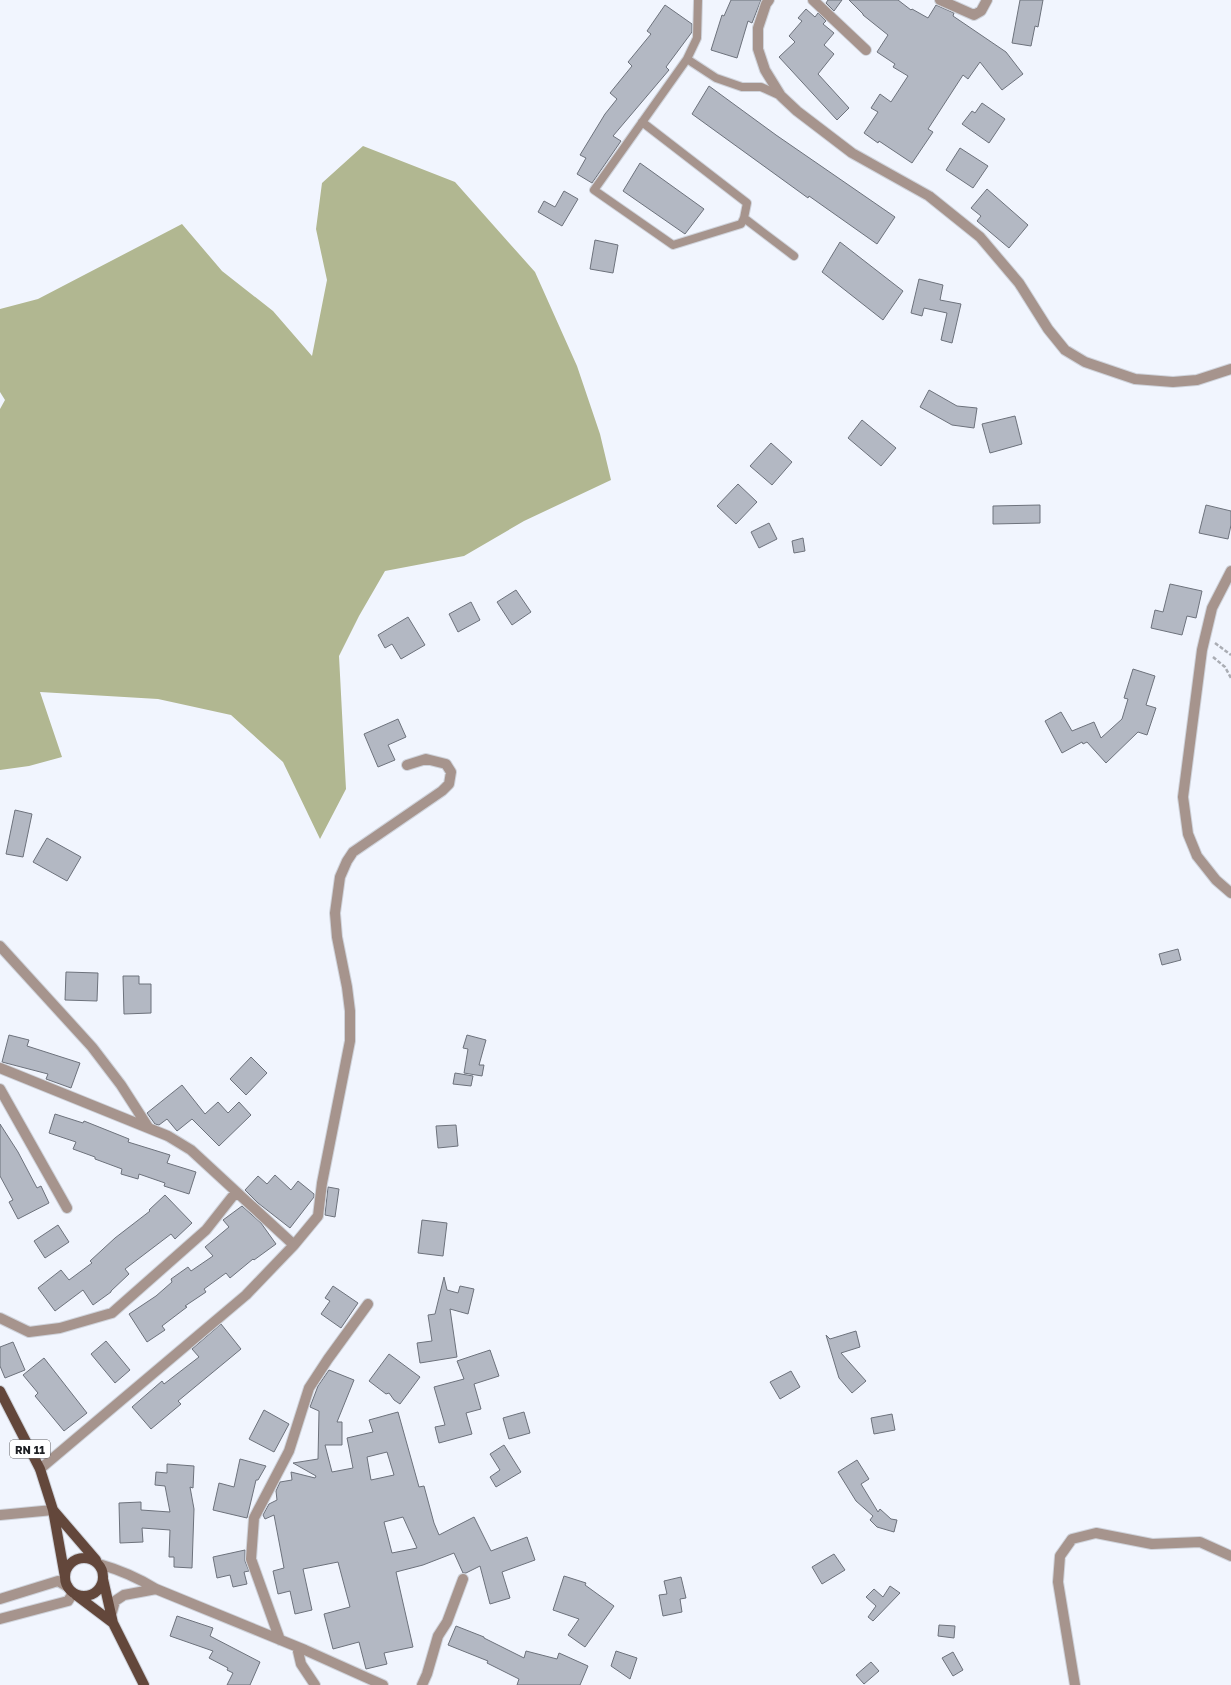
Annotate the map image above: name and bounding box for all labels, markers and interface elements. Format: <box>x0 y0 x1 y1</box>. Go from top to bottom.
road number: RN 11 <box>10 1440 50 1458</box>

